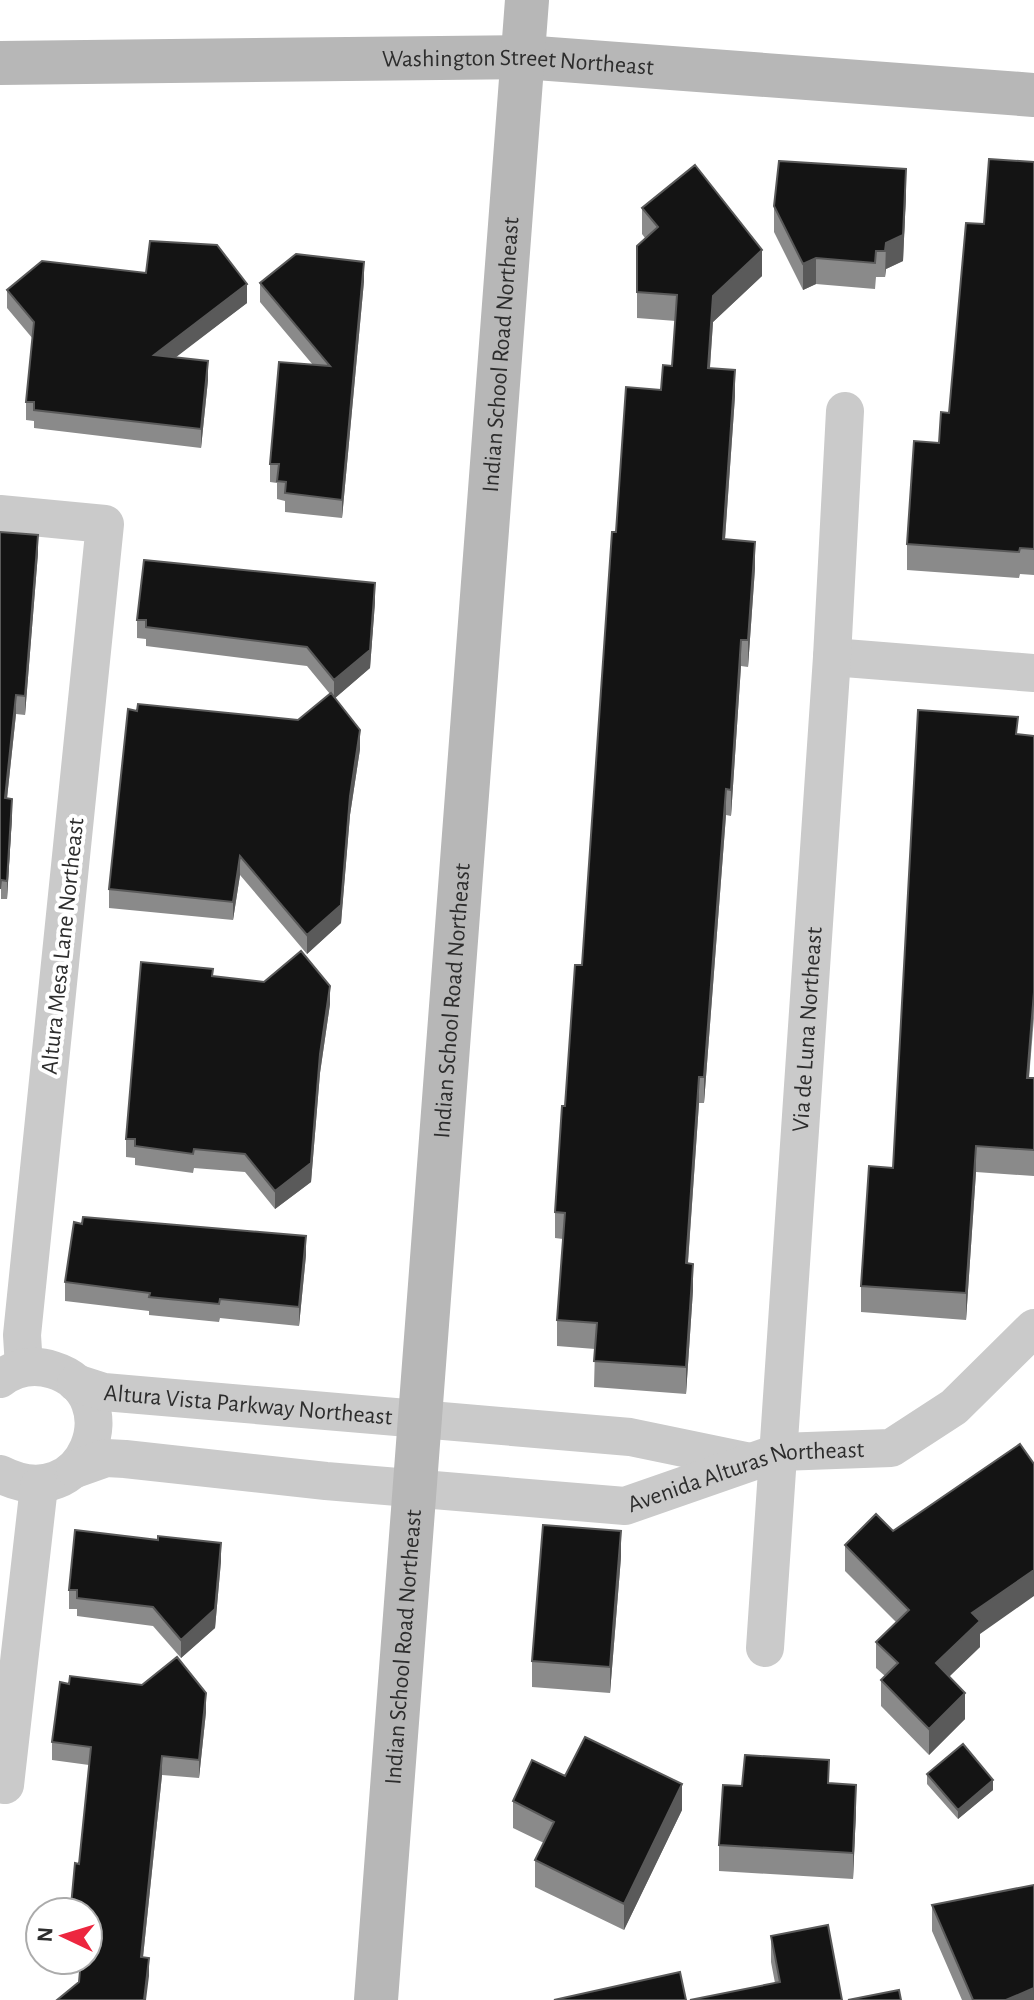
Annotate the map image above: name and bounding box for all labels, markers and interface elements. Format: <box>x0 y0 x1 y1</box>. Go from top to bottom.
street label: Washington Street Northeast <box>382 46 655 80</box>
street label: Indian School Road Northeast <box>479 216 524 493</box>
street label: Altura Mesa Lane Northeast <box>38 816 88 1076</box>
street label: Indian School Road Northeast <box>430 862 475 1139</box>
street label: Via de Luna Northeast <box>789 926 827 1133</box>
street label: Altura Vista Parkway Northeast <box>103 1381 393 1430</box>
street label: Avenida Alturas Northeast <box>625 1438 865 1517</box>
street label: Indian School Road Northeast <box>381 1508 426 1786</box>
north arrow <box>24 1896 104 1976</box>
text: N <box>34 1926 57 1943</box>

